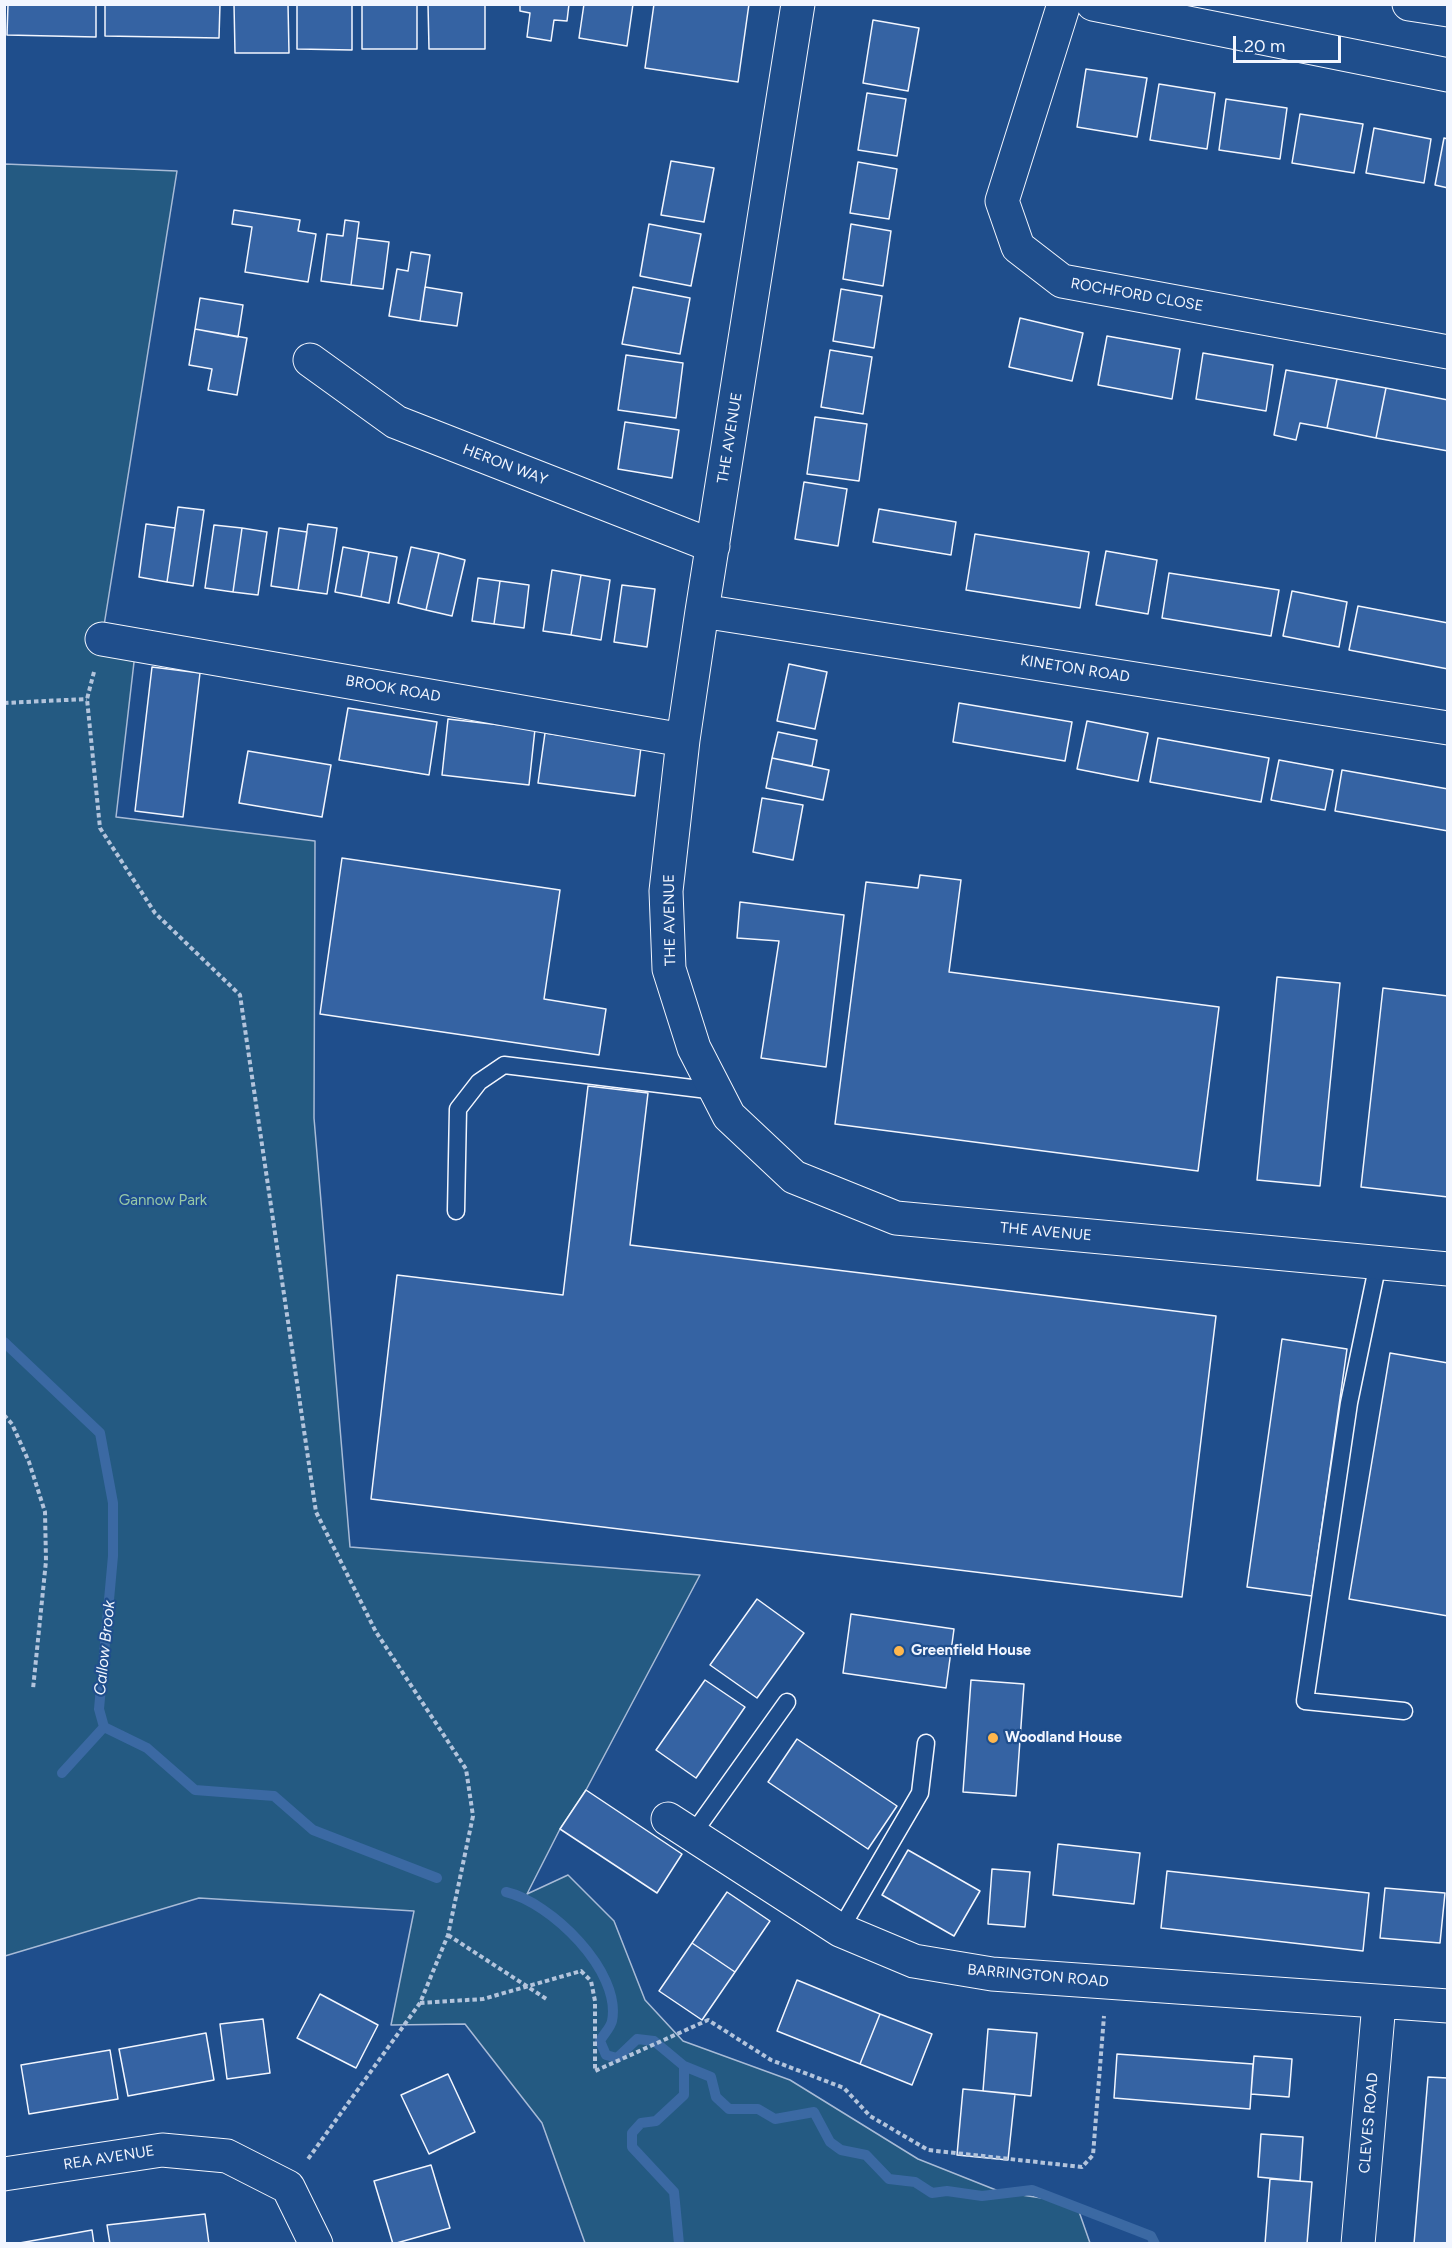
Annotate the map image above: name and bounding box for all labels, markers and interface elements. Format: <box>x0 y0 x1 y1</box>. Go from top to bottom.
scale bar <box>1236 24 1344 62</box>
text: 20 m <box>1244 35 1285 57</box>
street label: ROCHFORD CLOSE <box>1069 274 1205 316</box>
street label: THE AVENUE <box>714 391 746 485</box>
street label: HERON WAY <box>460 441 550 489</box>
street label: KINETON ROAD <box>1019 651 1131 687</box>
street label: BROOK ROAD <box>344 672 442 706</box>
street label: THE AVENUE <box>660 874 680 966</box>
park label: Gannow Park <box>119 1192 207 1210</box>
street label: THE AVENUE <box>999 1219 1093 1245</box>
water label: Callow Brook <box>90 1600 120 1696</box>
place label: Greenfield House <box>911 1642 1031 1660</box>
marker: Greenfield House <box>892 1644 906 1658</box>
place label: Woodland House <box>1005 1729 1122 1747</box>
marker: Woodland House <box>986 1731 1000 1745</box>
street label: BARRINGTON ROAD <box>967 1961 1109 1991</box>
street label: CLEVES ROAD <box>1356 2072 1382 2174</box>
street label: REA AVENUE <box>62 2142 156 2174</box>

